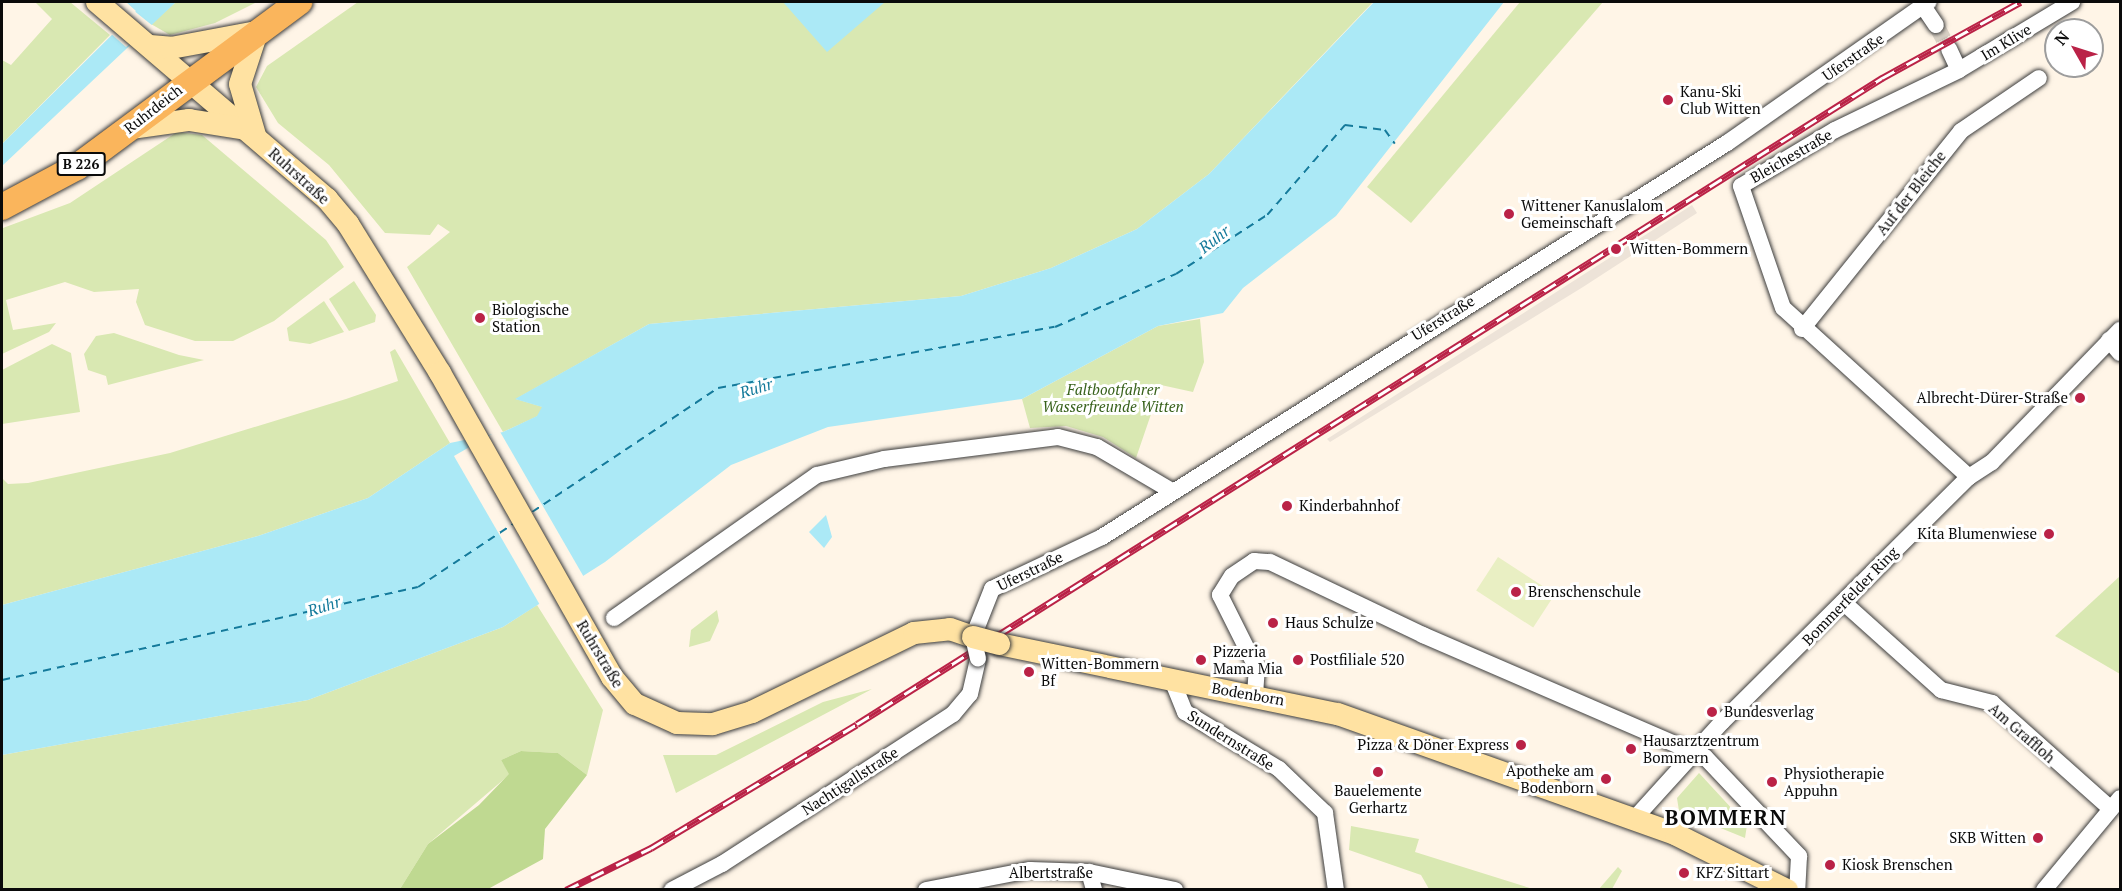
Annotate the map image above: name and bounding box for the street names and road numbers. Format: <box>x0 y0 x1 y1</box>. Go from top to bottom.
street label: Im Klive <box>1978 20 2034 64</box>
street label: Uferstraße <box>1819 29 1887 85</box>
street label: Ruhrdeich <box>120 81 186 137</box>
street label: Bleichestraße <box>1747 125 1835 187</box>
street label: Ruhrstraße <box>265 144 333 208</box>
street label: Auf der Bleiche <box>1872 147 1950 239</box>
road number: B 226 <box>56 153 106 175</box>
street label: Uferstraße <box>1408 292 1478 344</box>
street label: Bommerfelder Ring <box>1798 543 1902 649</box>
street label: Uferstraße <box>994 547 1066 595</box>
street label: Ruhrstraße <box>573 617 627 691</box>
street label: Bodenborn <box>1210 679 1286 709</box>
street label: Am Graffloh <box>1985 699 2059 767</box>
street label: Sundernstraße <box>1184 706 1278 774</box>
street label: Nachtigallstraße <box>798 743 902 819</box>
street label: Albertstraße <box>1009 864 1093 882</box>

